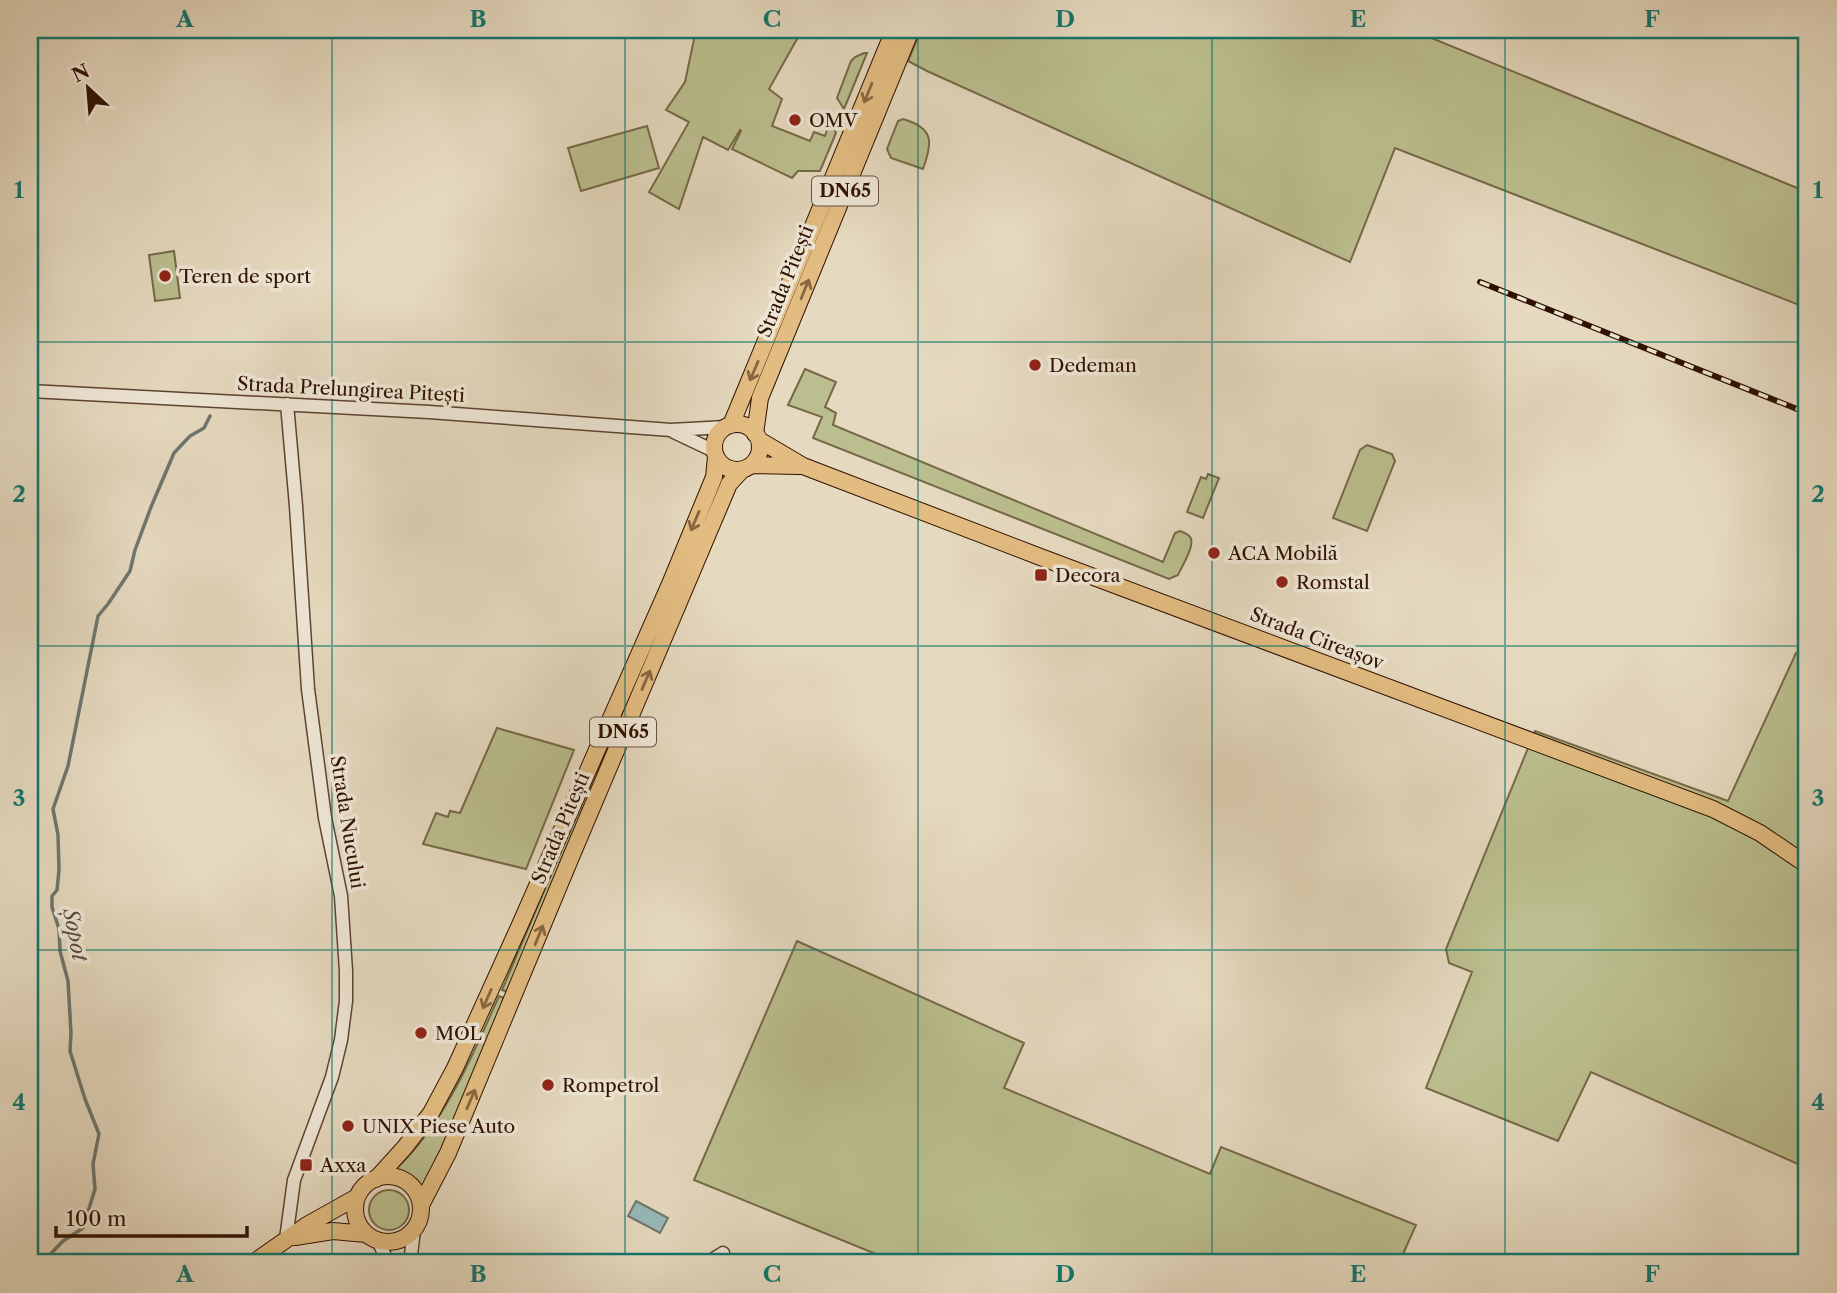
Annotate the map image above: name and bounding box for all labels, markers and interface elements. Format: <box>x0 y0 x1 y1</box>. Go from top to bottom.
text: A <box>175 5 195 33</box>
text: B <box>469 5 487 33</box>
text: C <box>763 5 781 33</box>
text: D <box>1055 5 1075 33</box>
text: E <box>1350 5 1366 33</box>
text: F <box>1644 5 1660 33</box>
north arrow <box>52 52 122 122</box>
text: N <box>68 59 93 87</box>
one-way arrow <box>861 82 874 103</box>
place label: OMV <box>809 109 859 132</box>
marker: OMV <box>787 112 803 128</box>
text: 1 <box>14 176 25 204</box>
road number: DN65 <box>812 176 878 206</box>
text: 1 <box>1813 176 1824 204</box>
street label: Strada Pitești <box>753 222 818 341</box>
place label: Teren de sport <box>179 265 311 288</box>
marker: Teren de sport <box>157 268 173 284</box>
one-way arrow <box>799 278 812 300</box>
place label: Dedeman <box>1049 354 1137 377</box>
marker: Dedeman <box>1027 357 1043 373</box>
one-way arrow <box>746 360 759 382</box>
street label: Strada Prelungirea Pitești <box>236 372 466 407</box>
text: 2 <box>12 480 26 508</box>
text: 2 <box>1811 480 1825 508</box>
one-way arrow <box>688 510 701 531</box>
place label: ACA Mobilă <box>1227 542 1338 565</box>
marker: ACA Mobilă <box>1206 545 1222 561</box>
place label: Decora <box>1055 564 1121 587</box>
marker: Decora <box>1033 567 1049 583</box>
place label: Romstal <box>1296 571 1370 594</box>
marker: Romstal <box>1274 574 1290 590</box>
street label: Strada Cireașov <box>1247 602 1387 675</box>
one-way arrow <box>640 670 653 692</box>
road number: DN65 <box>590 718 656 746</box>
street label: Strada Nucului <box>326 754 369 890</box>
street label: Strada Pitești <box>527 769 594 887</box>
text: 3 <box>13 784 26 812</box>
text: 3 <box>1812 784 1825 812</box>
water label: Șopot <box>57 904 93 965</box>
one-way arrow <box>533 925 546 947</box>
one-way arrow <box>480 988 493 1009</box>
place label: MOL <box>435 1022 483 1045</box>
marker: MOL <box>413 1025 429 1041</box>
place label: Rompetrol <box>562 1074 660 1097</box>
marker: Rompetrol <box>540 1077 556 1093</box>
text: 4 <box>12 1088 26 1116</box>
text: 4 <box>1811 1088 1825 1116</box>
one-way arrow <box>465 1089 478 1110</box>
place label: UNIX Piese Auto <box>362 1115 515 1138</box>
marker: UNIX Piese Auto <box>340 1118 356 1134</box>
place label: Axxa <box>319 1154 366 1177</box>
marker: Axxa <box>298 1157 314 1173</box>
scale bar <box>56 1195 247 1239</box>
text: 100 m <box>66 1206 127 1231</box>
text: A <box>175 1260 195 1288</box>
text: B <box>469 1260 487 1288</box>
text: C <box>763 1260 781 1288</box>
text: D <box>1055 1260 1075 1288</box>
text: E <box>1350 1260 1366 1288</box>
text: F <box>1644 1260 1660 1288</box>

